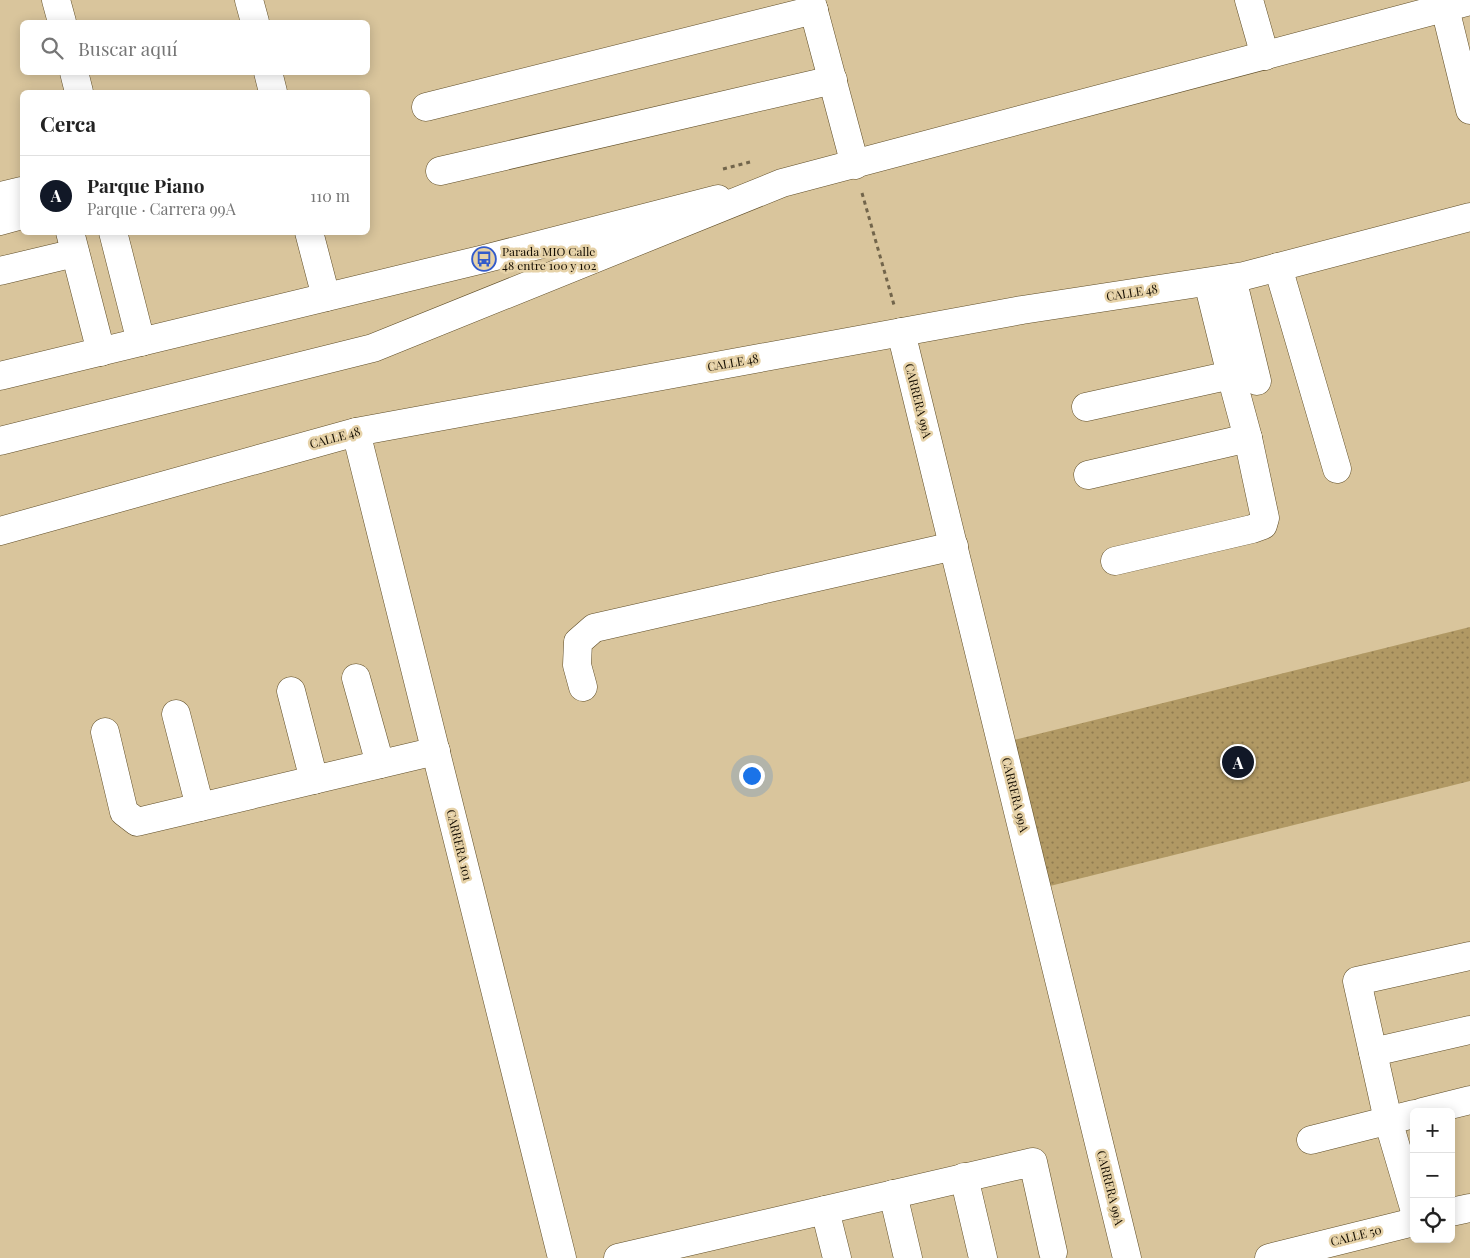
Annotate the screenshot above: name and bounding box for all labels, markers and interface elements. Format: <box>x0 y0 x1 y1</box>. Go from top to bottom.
search box <box>20 20 370 75</box>
icon: search <box>38 34 66 62</box>
text: Buscar aquí <box>78 35 178 61</box>
text: Cerca <box>40 109 96 137</box>
text: Parque Piano <box>87 172 204 198</box>
text: A <box>51 185 61 206</box>
text: 110 m <box>310 185 350 206</box>
text: Parque · Carrera 99A <box>87 198 236 219</box>
place label: Parada MIO Calle 48 entre 100 y 102 <box>502 243 597 273</box>
bus stop icon: Parada MIO Calle 48 entre 100 y 102 <box>471 246 497 272</box>
street label: CALLE 48 <box>1105 280 1159 304</box>
street label: CALLE 48 <box>706 350 760 374</box>
street label: CARRERA 99A <box>902 362 936 440</box>
street label: CALLE 48 <box>308 423 362 451</box>
pin: A <box>1222 743 1254 781</box>
street label: CARRERA 99A <box>999 756 1033 834</box>
your location <box>739 763 765 789</box>
street label: CARRERA 101 <box>443 807 477 883</box>
map controls <box>1410 1108 1455 1243</box>
button: + <box>1410 1108 1455 1153</box>
street label: CARRERA 99A <box>1094 1149 1128 1227</box>
button: − <box>1410 1153 1455 1198</box>
button: locate <box>1410 1198 1455 1243</box>
street label: CALLE 50 <box>1329 1221 1383 1249</box>

